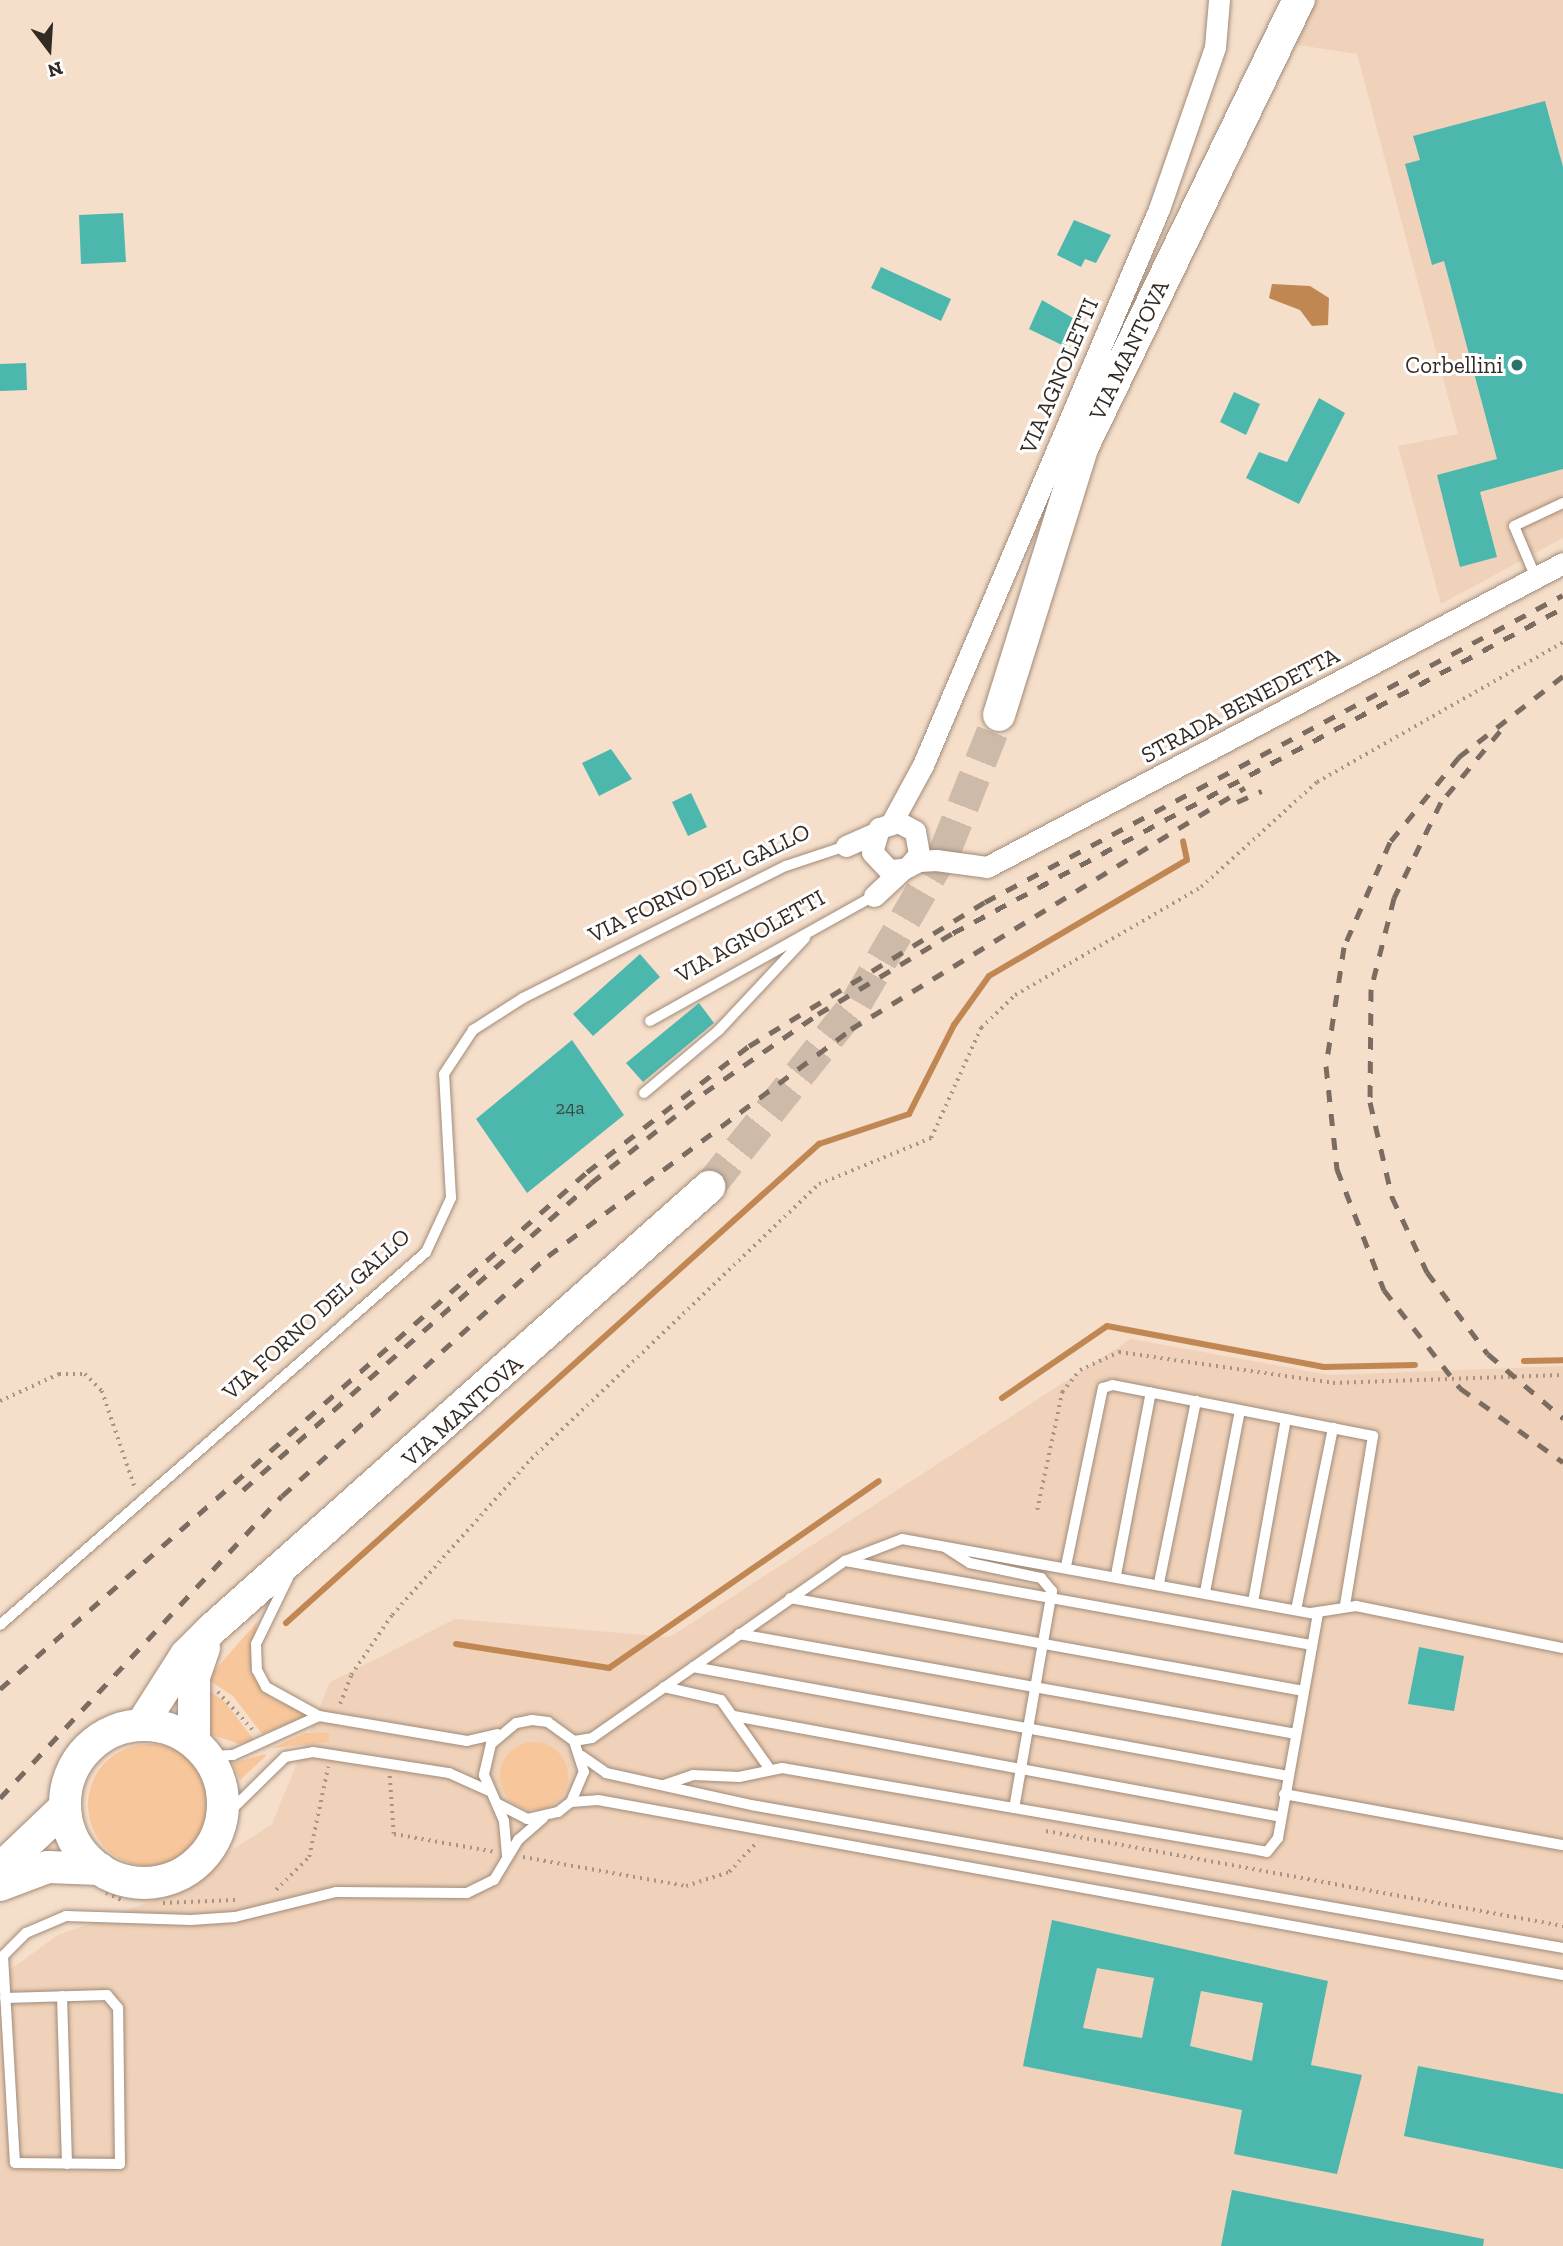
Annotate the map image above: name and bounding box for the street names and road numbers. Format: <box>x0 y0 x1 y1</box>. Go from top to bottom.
street label: VIA MANTOVA <box>1083 275 1175 425</box>
street label: VIA AGNOLETTI <box>1014 293 1104 459</box>
street label: STRADA BENEDETTA <box>1136 641 1344 769</box>
street label: VIA FORNO DEL GALLO <box>583 817 815 949</box>
street label: VIA AGNOLETTI <box>670 883 830 989</box>
street label: VIA FORNO DEL GALLO <box>216 1222 416 1406</box>
street label: VIA MANTOVA <box>396 1350 528 1472</box>

